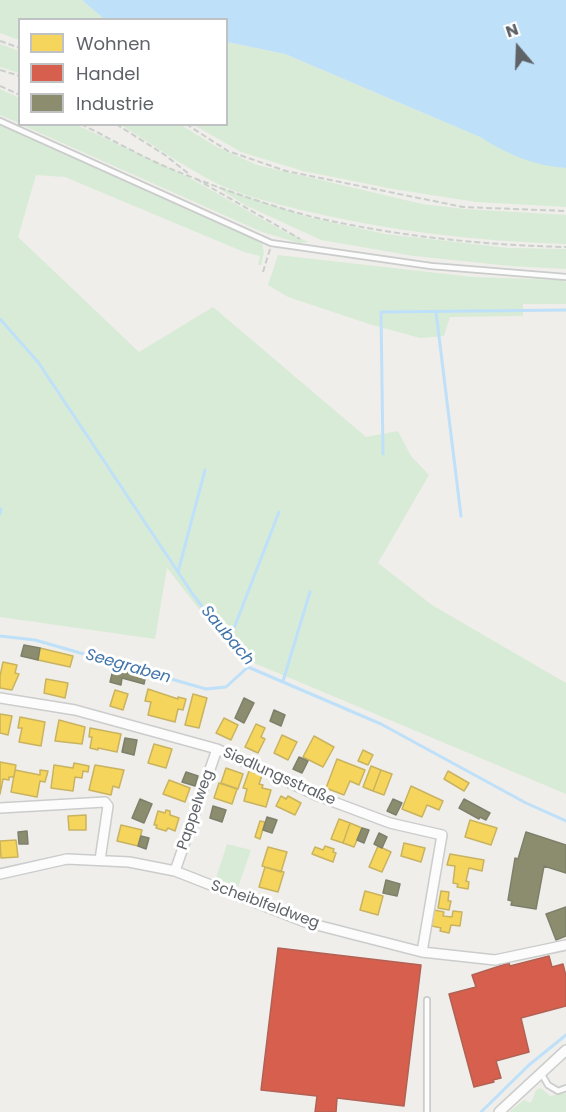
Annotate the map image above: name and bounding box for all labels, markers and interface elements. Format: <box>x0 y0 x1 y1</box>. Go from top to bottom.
legend <box>18 18 228 126</box>
north arrow <box>488 18 548 78</box>
text: N <box>503 18 521 43</box>
text: Wohnen <box>76 31 151 56</box>
text: Handel <box>76 61 140 86</box>
text: Industrie <box>76 91 154 116</box>
water label: Saubach <box>197 602 257 670</box>
water label: Seegraben <box>83 646 173 688</box>
street label: Siedlungsstraße <box>220 744 338 810</box>
street label: Pappelweg <box>174 767 218 853</box>
street label: Scheiblfeldweg <box>208 877 322 933</box>

